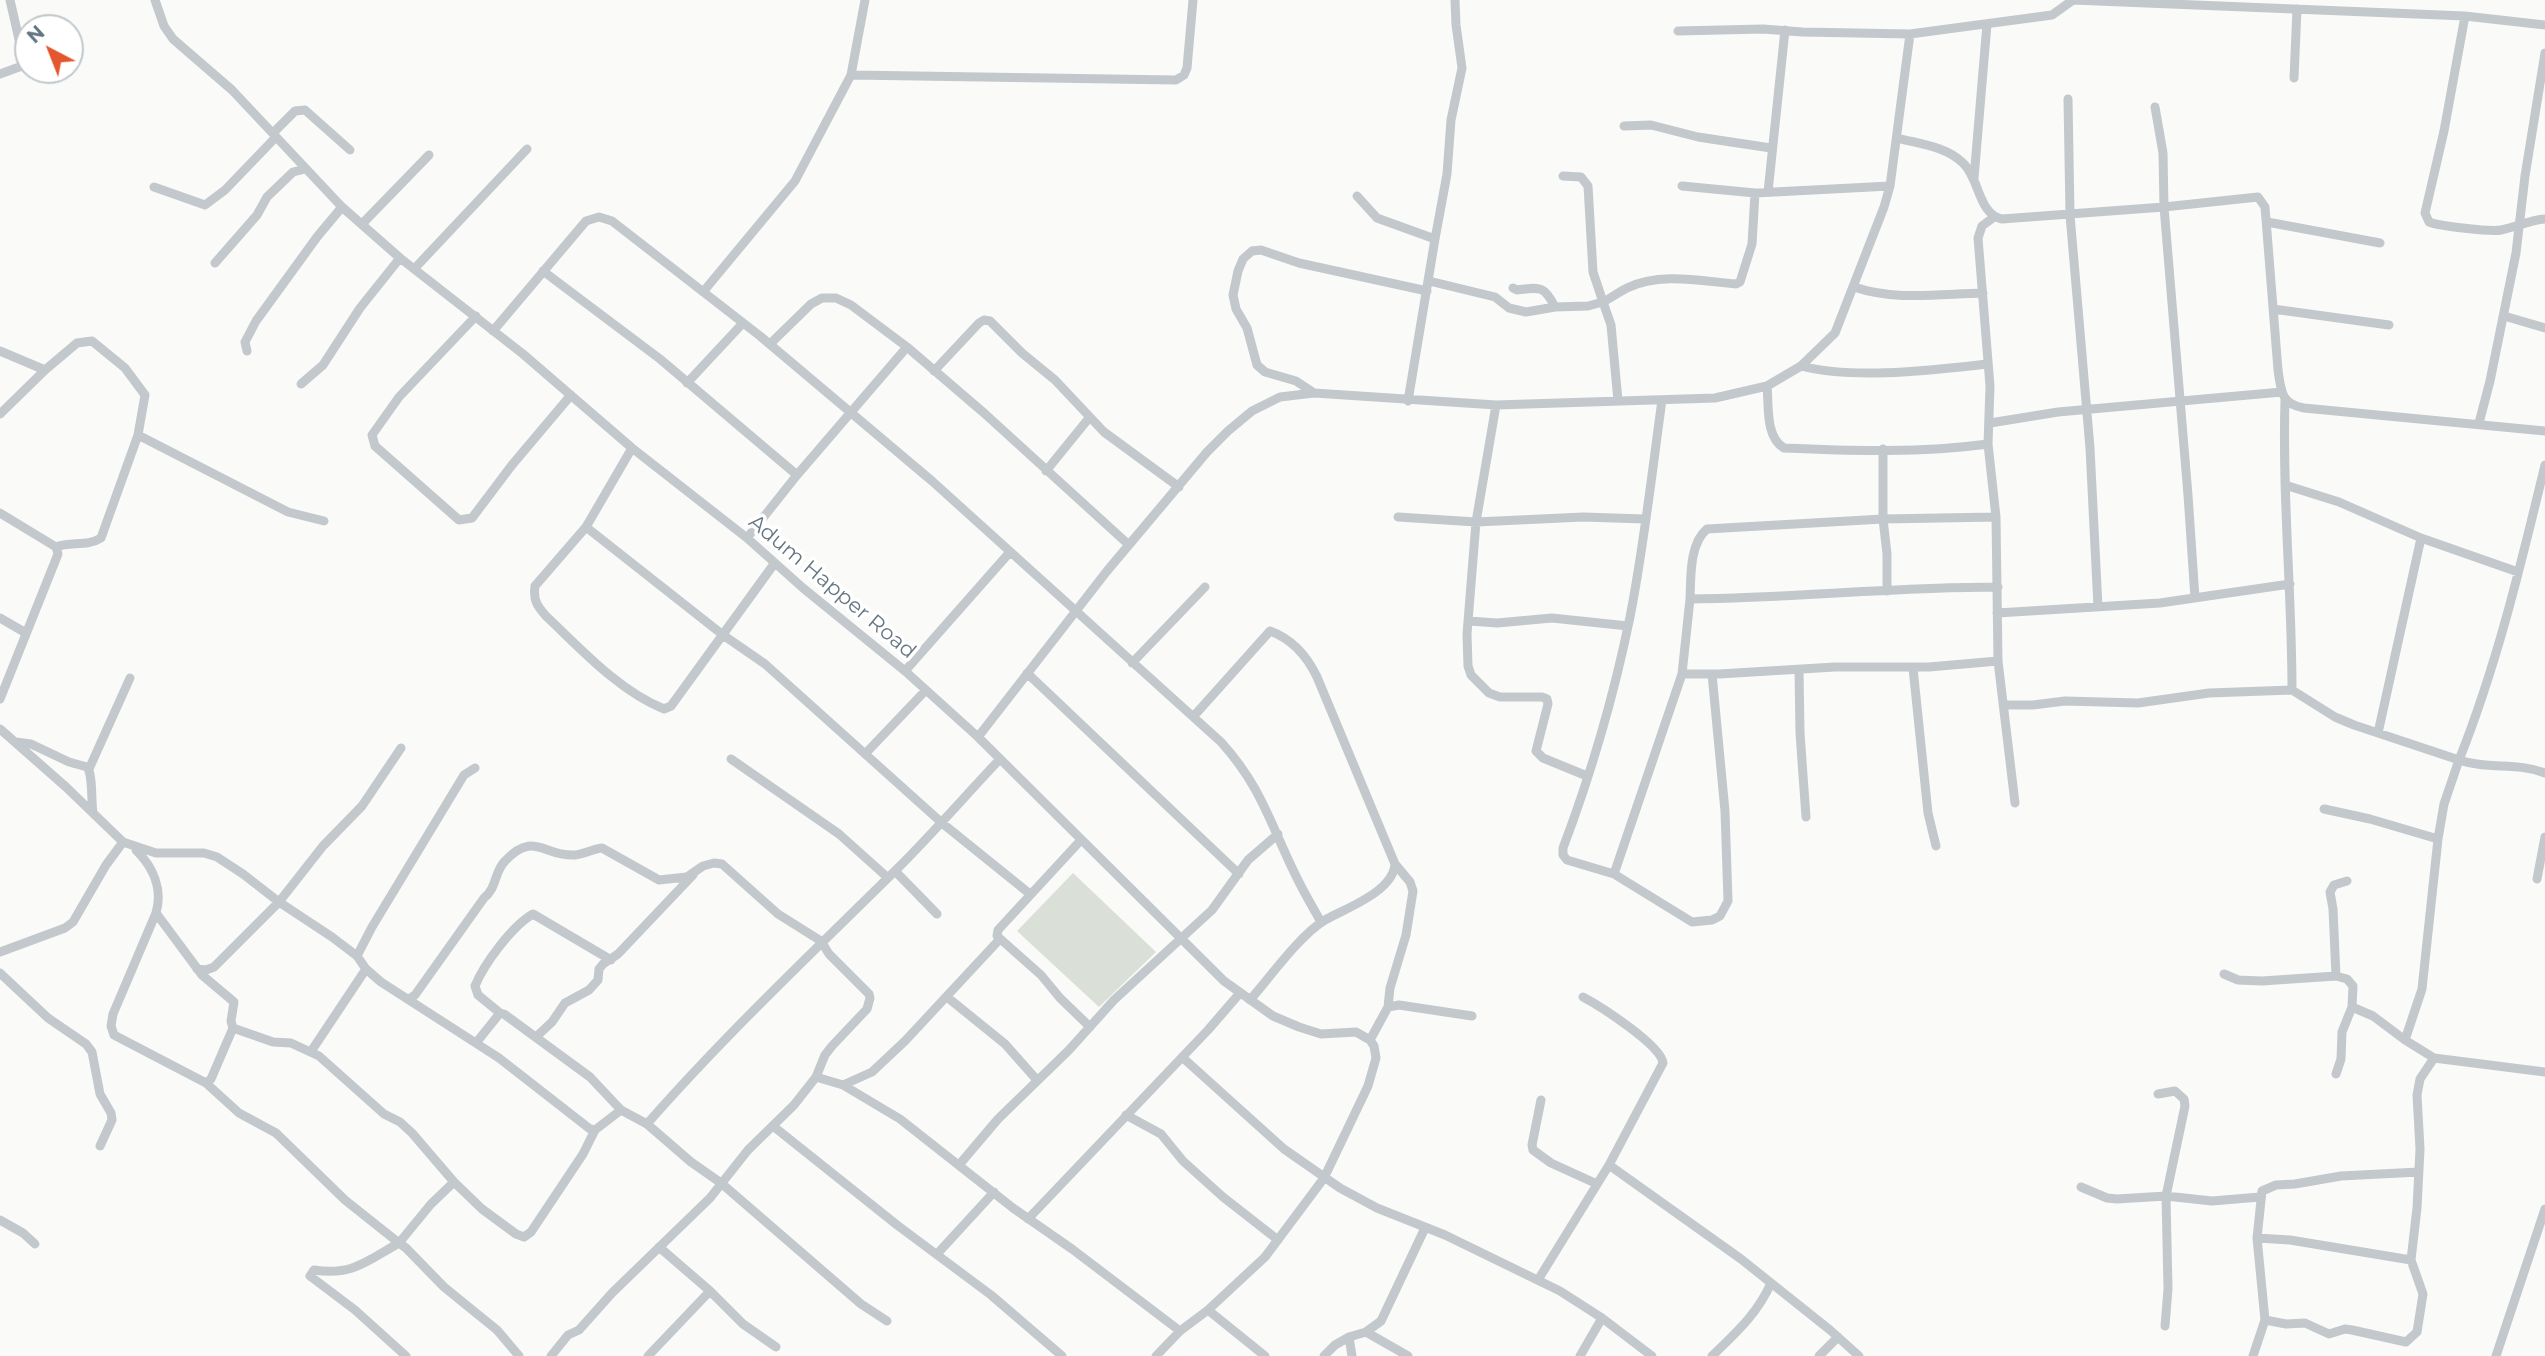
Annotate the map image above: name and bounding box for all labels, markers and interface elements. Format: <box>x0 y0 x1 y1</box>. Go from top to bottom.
north arrow <box>14 14 84 84</box>
text: N <box>23 21 49 48</box>
street label: Adum Happer Road <box>743 510 921 664</box>

